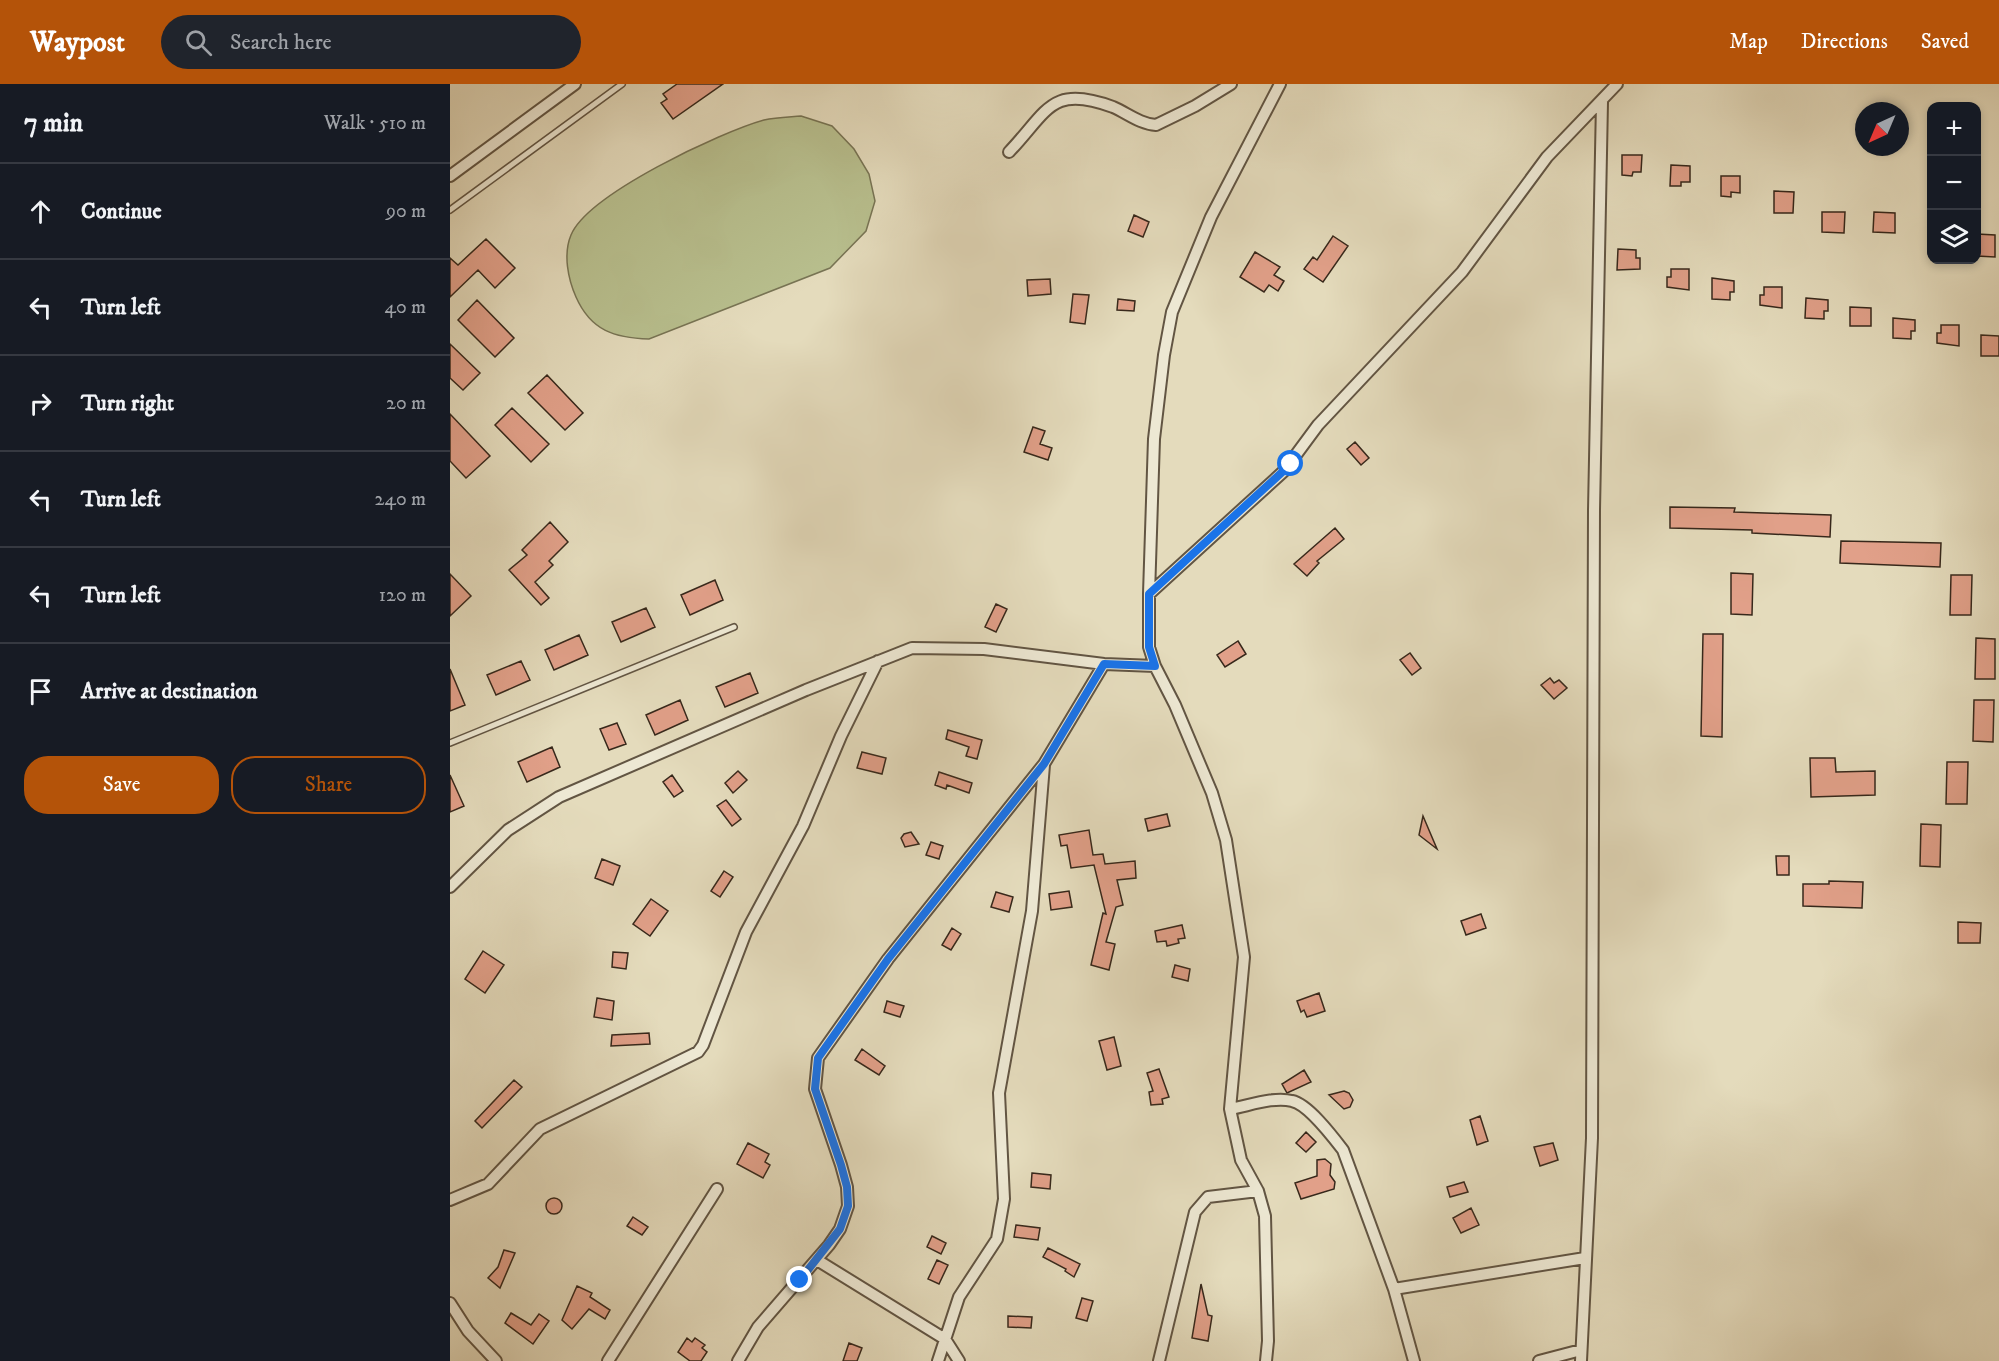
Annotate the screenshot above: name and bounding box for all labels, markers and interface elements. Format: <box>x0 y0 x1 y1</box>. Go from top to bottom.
search box <box>161 15 581 69</box>
text: Waypost <box>30 25 125 60</box>
icon: search <box>182 26 215 59</box>
text: Search here <box>230 29 332 56</box>
text: Map <box>1729 29 1768 55</box>
text: Directions <box>1801 29 1888 55</box>
text: Saved <box>1921 29 1969 55</box>
north arrow <box>1855 102 1909 156</box>
map controls <box>1927 102 1981 264</box>
button: + <box>1927 102 1981 156</box>
text: 7 min <box>24 107 83 140</box>
text: Walk · 510 m <box>324 111 426 136</box>
button: − <box>1927 156 1981 210</box>
icon: ahead <box>24 195 57 228</box>
text: Continue <box>81 198 162 225</box>
text: 90 m <box>386 199 426 224</box>
button: layers <box>1927 210 1981 264</box>
icon: left <box>24 291 57 324</box>
text: Turn left <box>81 294 161 321</box>
text: 40 m <box>384 295 426 320</box>
icon: right <box>24 387 57 420</box>
text: Turn right <box>81 390 174 417</box>
text: 20 m <box>386 391 426 416</box>
route start <box>1277 450 1303 476</box>
icon: left <box>24 483 57 516</box>
text: Turn left <box>81 486 161 513</box>
text: 240 m <box>375 487 426 512</box>
icon: left <box>24 579 57 612</box>
text: Turn left <box>81 582 161 609</box>
text: 120 m <box>379 583 426 608</box>
icon: arrive <box>24 675 57 708</box>
text: Arrive at destination <box>81 678 258 705</box>
button: Save <box>24 756 219 814</box>
button: Share <box>231 756 426 814</box>
route end <box>786 1266 812 1292</box>

